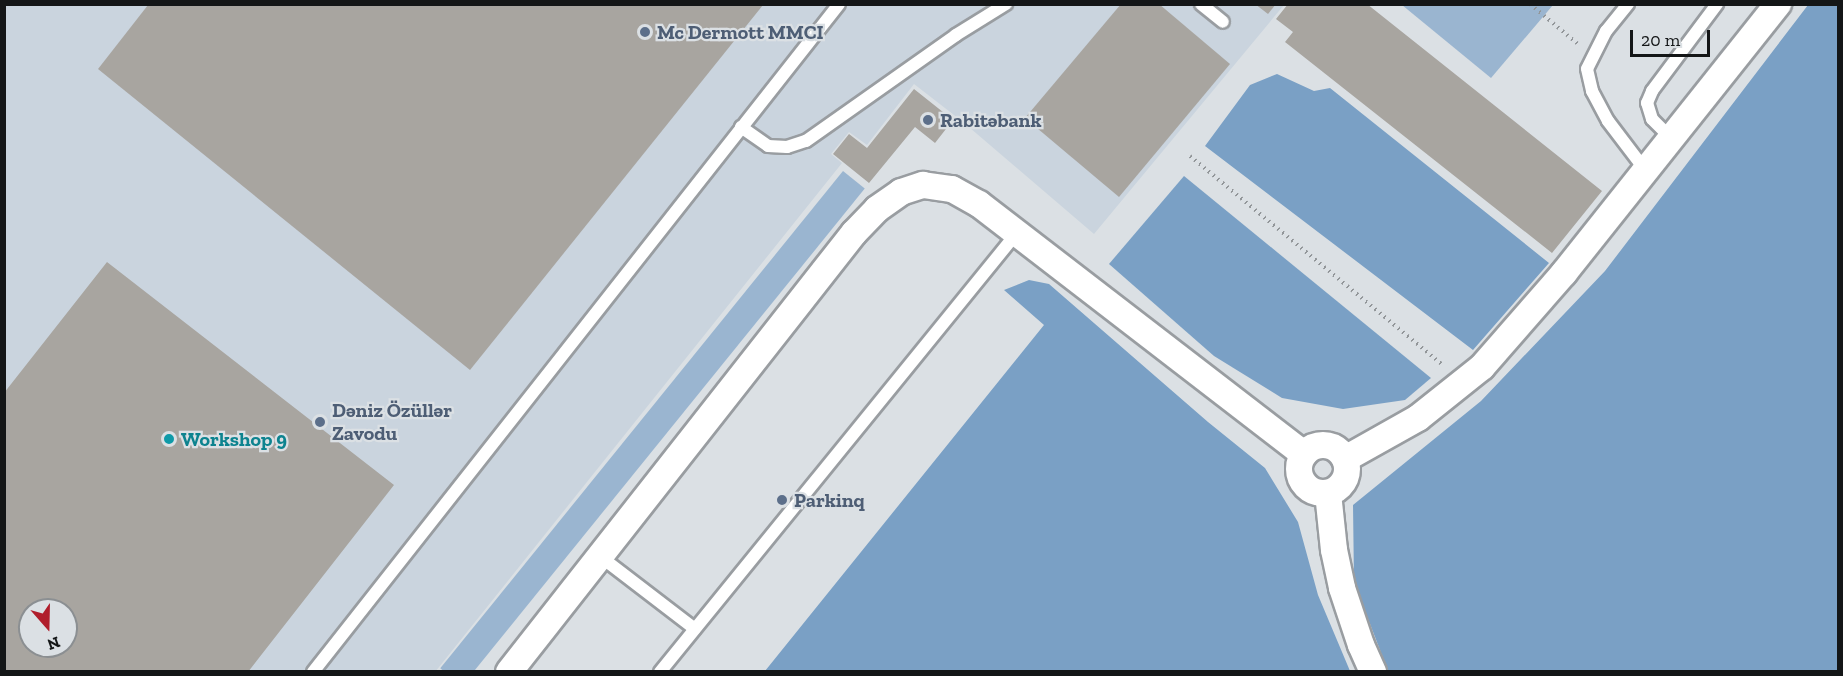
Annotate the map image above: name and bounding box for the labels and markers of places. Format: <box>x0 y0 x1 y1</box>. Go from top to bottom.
place label: Mc Dermott MMCI <box>657 20 824 44</box>
marker: Mc Dermott MMCI <box>638 25 652 39</box>
place label: Rabitəbank <box>940 108 1042 132</box>
marker: Rabitəbank <box>921 113 935 127</box>
place label: Dəniz Özüllər Zavodu <box>332 398 452 445</box>
marker: Dəniz Özüllər Zavodu <box>313 415 327 429</box>
place label: Workshop 9 <box>181 427 287 451</box>
marker: Workshop 9 <box>162 432 176 446</box>
place label: Parkinq <box>794 488 865 512</box>
marker: Parkinq <box>775 493 789 507</box>

